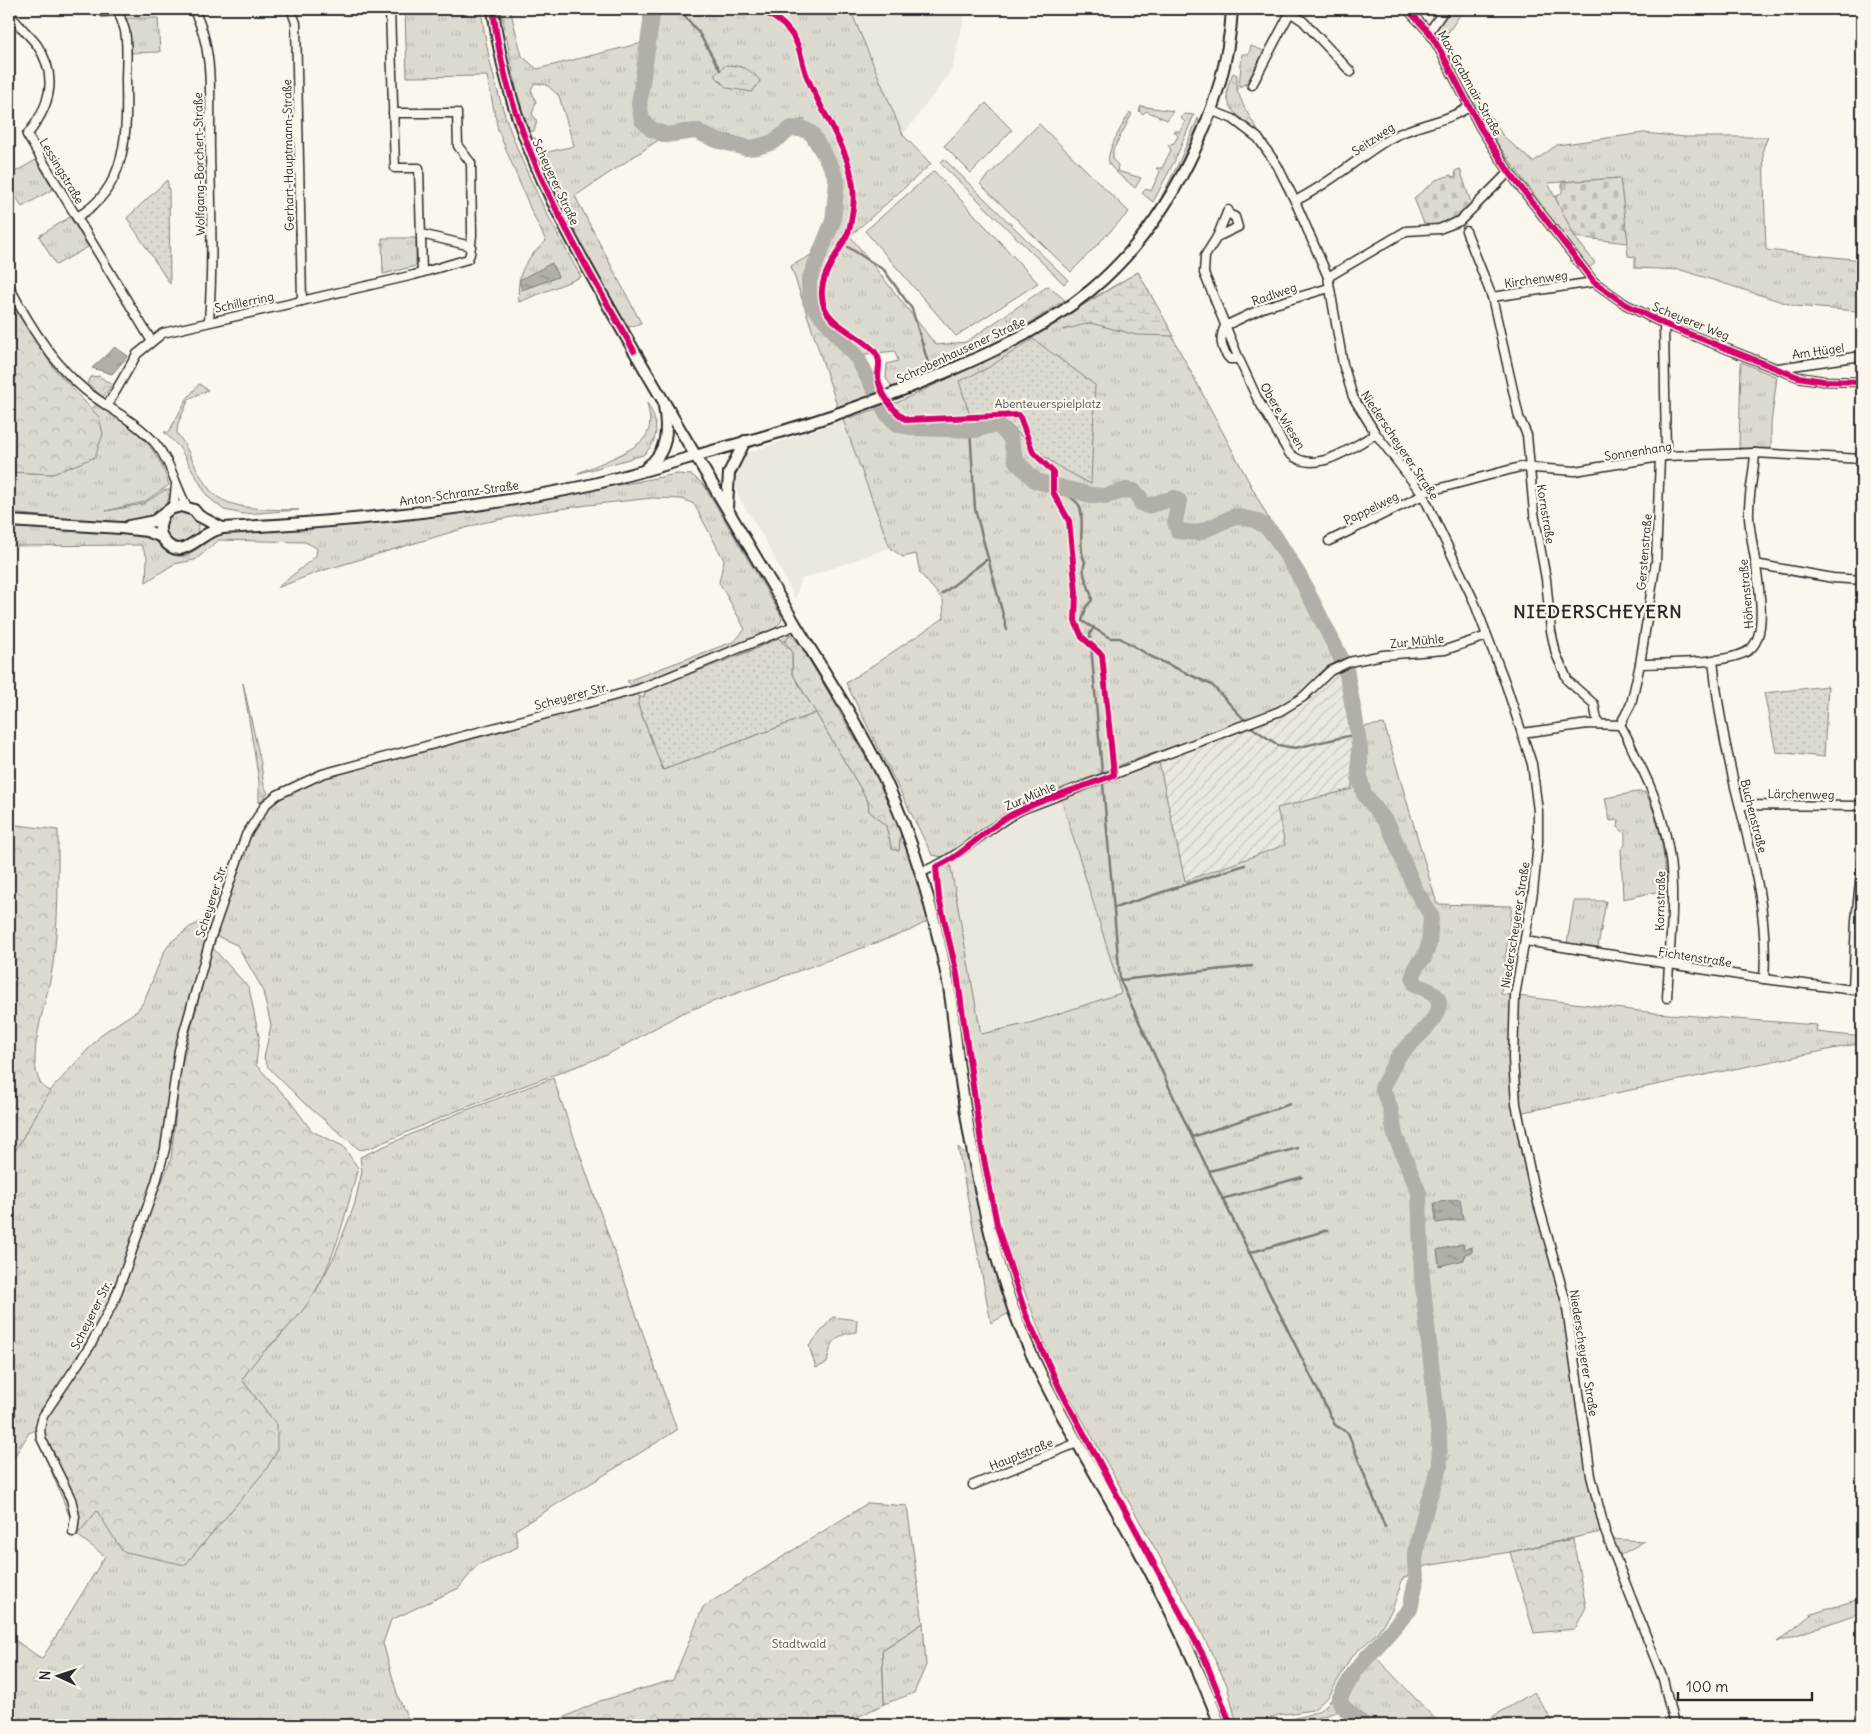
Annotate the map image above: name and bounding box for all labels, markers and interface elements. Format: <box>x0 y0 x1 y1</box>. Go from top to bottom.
street label: Max-Grabmair-Straße <box>1435 28 1505 138</box>
street label: Gerhart-Hauptmann-Straße <box>279 79 297 231</box>
street label: Wolfgang-Borchert-Straße <box>190 92 208 236</box>
street label: Seitzweg <box>1349 119 1397 159</box>
street label: Lessingstraße <box>37 135 87 207</box>
street label: Scheyerer Straße <box>529 137 583 227</box>
street label: Kirchenweg <box>1503 267 1569 291</box>
street label: Radlweg <box>1249 279 1299 309</box>
street label: Schillerring <box>213 288 275 316</box>
street label: Scheyerer Weg <box>1650 299 1732 343</box>
street label: Schrobenhausener Straße <box>894 314 1028 386</box>
street label: Am Hügel <box>1791 340 1845 362</box>
street label: Obere Wiesen <box>1257 380 1309 452</box>
street label: Niederscheyerer Straße <box>1358 388 1442 502</box>
park label: Abenteuerspielplatz <box>995 396 1102 411</box>
street label: Sonnenhang <box>1603 438 1673 464</box>
street label: Anton-Schranz-Straße <box>398 477 520 509</box>
street label: Kornstraße <box>1534 483 1558 545</box>
street label: Pappelweg <box>1341 488 1401 528</box>
street label: Gerstenstraße <box>1633 513 1655 591</box>
street label: Höhenstraße <box>1735 559 1757 629</box>
district label: NIEDERSCHEYERN <box>1513 600 1683 623</box>
street label: Zur Mühle <box>1389 631 1445 651</box>
street label: Scheyerer Str. <box>533 679 609 713</box>
street label: Buchenstraße <box>1738 778 1770 854</box>
street label: Zur Mühle <box>1002 779 1058 813</box>
street label: Lärchenweg <box>1767 786 1835 802</box>
street label: Niederscheyerer Straße <box>1498 861 1532 989</box>
street label: Scheyerer Str. <box>192 863 230 939</box>
street label: Kornstraße <box>1652 871 1668 931</box>
street label: Fichtenstraße <box>1657 944 1733 970</box>
street label: Scheyerer Str. <box>67 1278 115 1352</box>
street label: Niederscheyerer Straße <box>1567 1289 1601 1417</box>
street label: Hauptstraße <box>987 1434 1055 1474</box>
park label: Stadtwald <box>772 1636 826 1651</box>
north arrow <box>32 1652 82 1702</box>
scale bar <box>1678 1669 1812 1701</box>
text: N <box>36 1670 54 1681</box>
text: 100 m <box>1686 1677 1728 1696</box>

